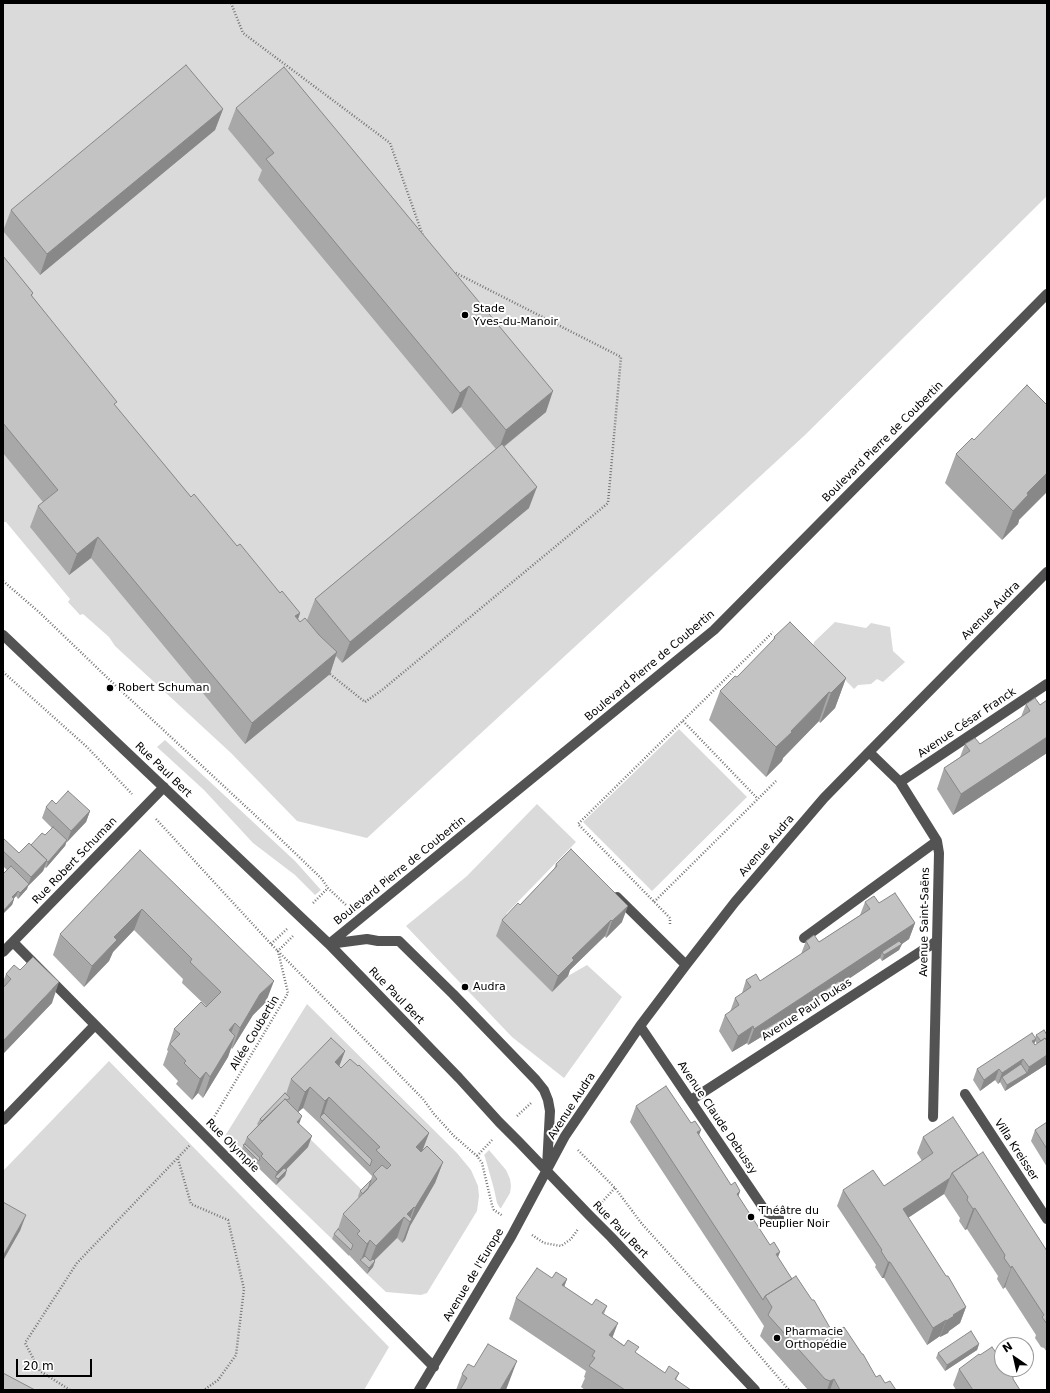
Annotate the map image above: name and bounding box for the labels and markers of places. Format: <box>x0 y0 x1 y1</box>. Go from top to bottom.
place label: Stade Yves-du-Manoir <box>473 302 558 328</box>
marker: Stade Yves-du-Manoir <box>460 310 470 320</box>
place label: Robert Schuman <box>118 681 209 695</box>
marker: Robert Schuman <box>105 683 115 693</box>
place label: Audra <box>473 980 506 994</box>
marker: Audra <box>460 982 470 992</box>
place label: Théâtre du Peuplier Noir <box>759 1204 829 1230</box>
marker: Théâtre du Peuplier Noir <box>746 1212 756 1222</box>
place label: Pharmacie Orthopédie <box>785 1325 847 1351</box>
marker: Pharmacie Orthopédie <box>772 1333 782 1343</box>

